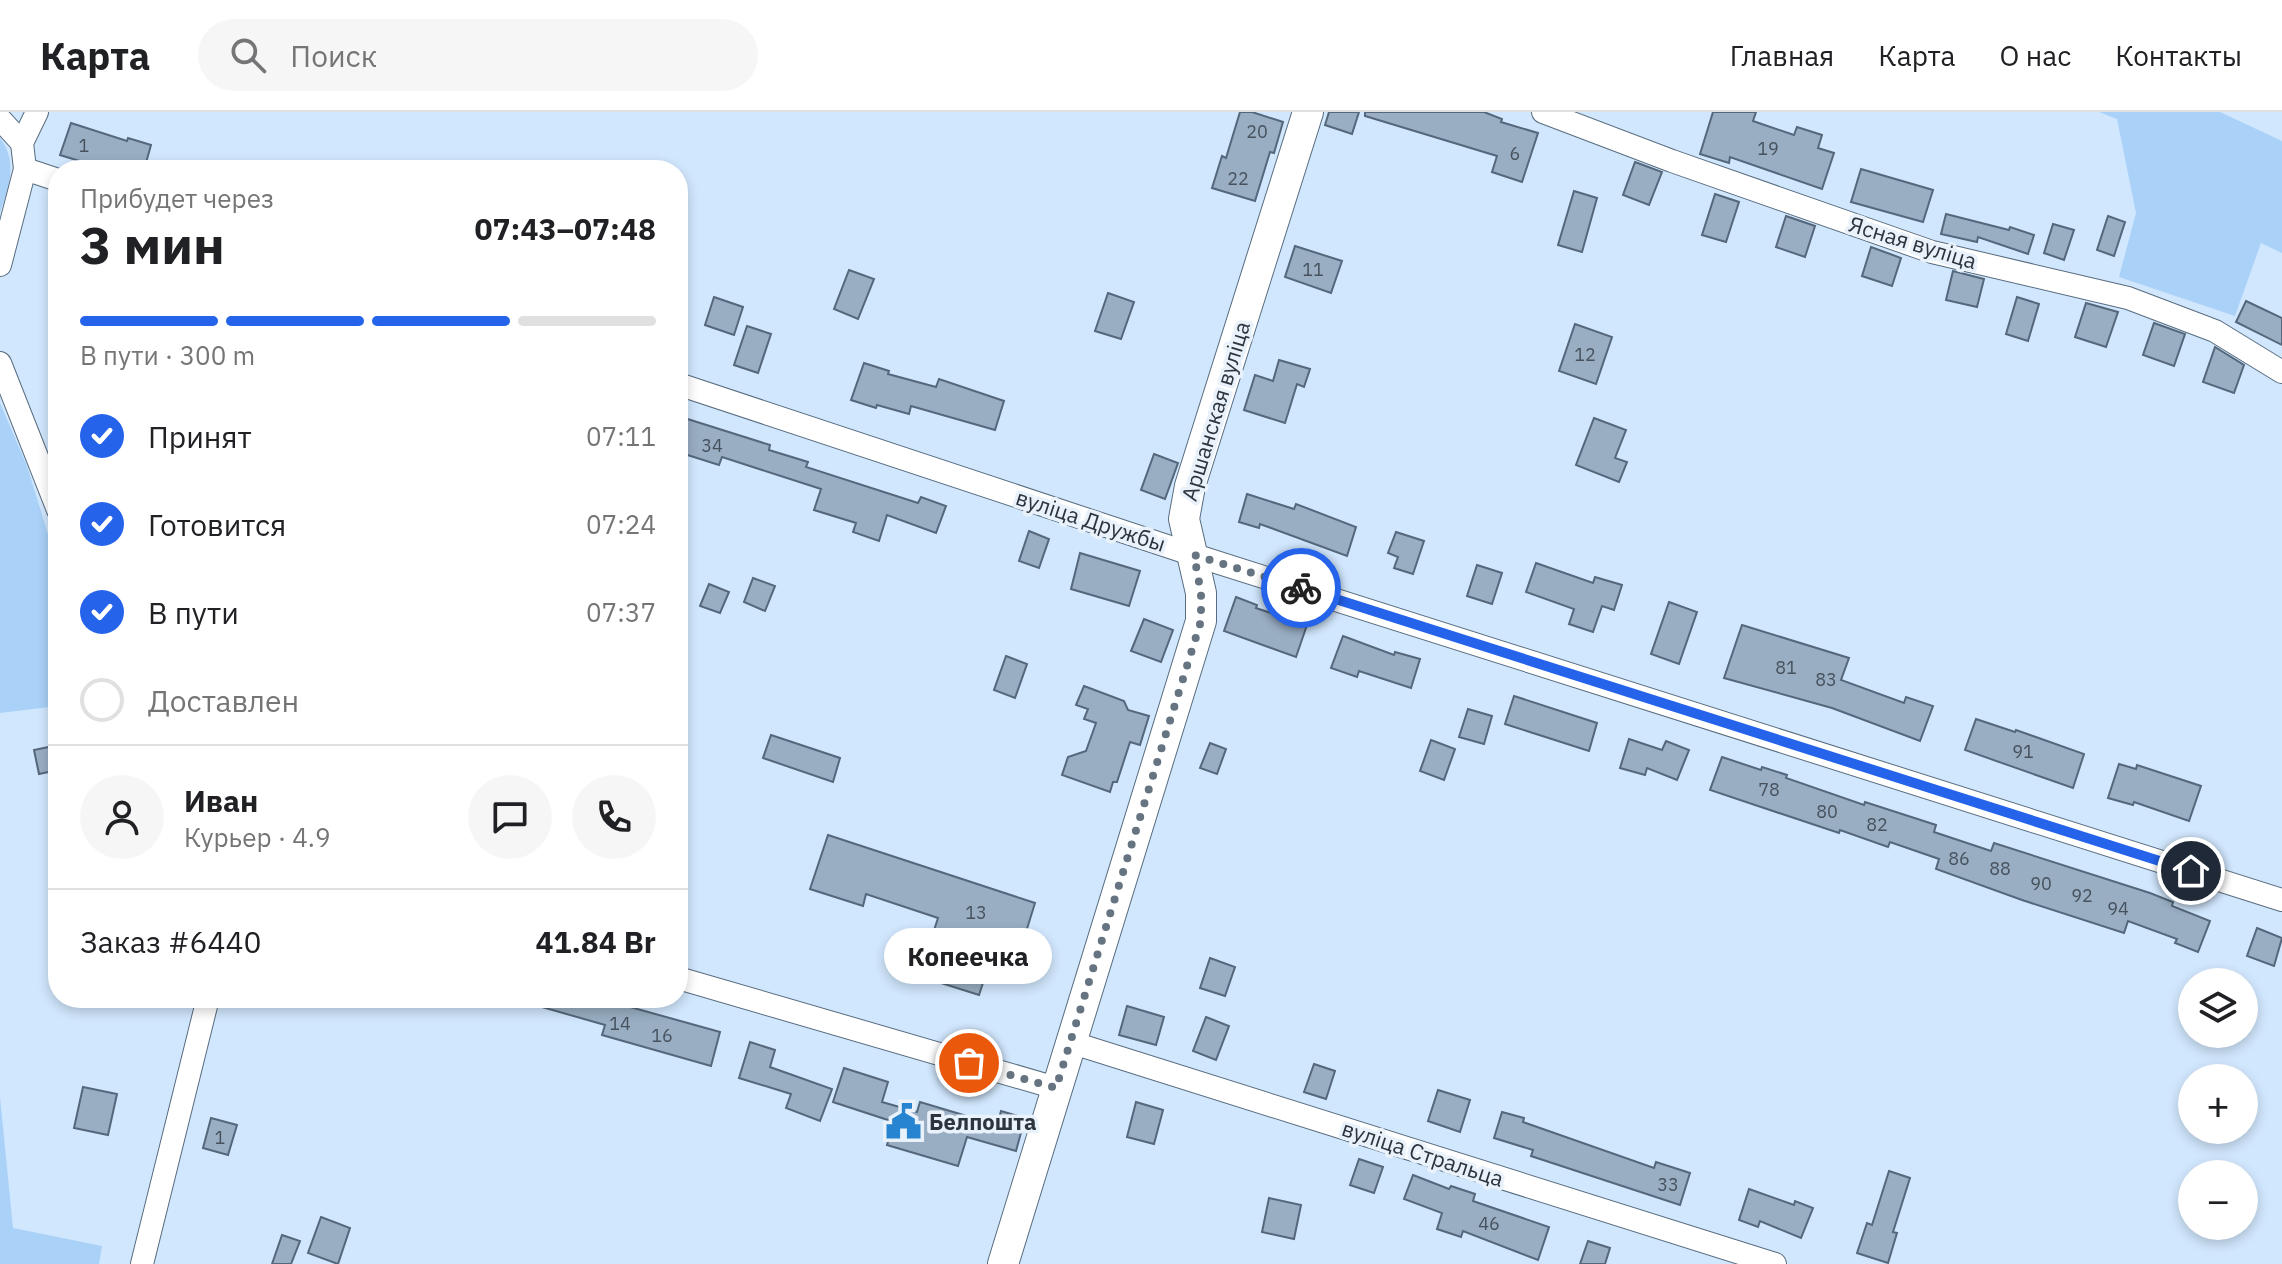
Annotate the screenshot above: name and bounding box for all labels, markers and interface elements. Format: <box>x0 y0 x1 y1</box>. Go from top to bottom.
search box <box>198 19 758 91</box>
text: Карта <box>40 31 150 80</box>
icon: search <box>226 33 270 77</box>
text: Поиск <box>290 36 377 75</box>
text: Главная <box>1730 37 1834 74</box>
text: Карта <box>1878 37 1955 74</box>
text: О нас <box>1999 37 2071 74</box>
text: Контакты <box>2115 37 2242 74</box>
house number: 20 <box>1246 120 1268 143</box>
house number: 1 <box>79 134 89 157</box>
house number: 19 <box>1757 137 1779 160</box>
house number: 6 <box>1510 142 1520 165</box>
house number: 22 <box>1227 167 1249 190</box>
text: Прибудет через <box>80 181 274 215</box>
text: 07:43–07:48 <box>475 209 656 248</box>
street label: Ясная вуліца <box>1845 209 1981 275</box>
text: 3 мин <box>80 211 225 278</box>
house number: 11 <box>1302 258 1324 281</box>
street label: Аршанская вуліца <box>1174 317 1256 504</box>
text: В пути · 300 m <box>80 338 255 372</box>
house number: 12 <box>1574 343 1596 366</box>
icon: check <box>80 414 124 458</box>
text: Принят <box>148 417 252 456</box>
text: 07:11 <box>586 419 656 453</box>
house number: 34 <box>701 434 723 457</box>
street label: вуліца Дружбы <box>1012 482 1170 558</box>
icon: check <box>80 502 124 546</box>
text: Готовится <box>148 505 286 544</box>
text: 07:24 <box>586 507 656 541</box>
courier <box>1261 548 1341 628</box>
icon: bike <box>1279 566 1323 610</box>
icon: check <box>80 590 124 634</box>
text: В пути <box>148 593 239 632</box>
text: 07:37 <box>586 595 656 629</box>
house number: 81 <box>1775 656 1797 679</box>
house number: 83 <box>1815 668 1837 691</box>
text: Доставлен <box>148 681 299 720</box>
house number: 91 <box>2012 740 2034 763</box>
button: person <box>80 775 164 859</box>
button: chat <box>468 775 552 859</box>
button: phone <box>572 775 656 859</box>
house number: 78 <box>1758 778 1780 801</box>
text: Иван <box>184 781 258 820</box>
house number: 80 <box>1816 800 1838 823</box>
house number: 82 <box>1866 813 1888 836</box>
text: Курьер · 4.9 <box>184 820 331 854</box>
pin <box>2157 837 2225 905</box>
house number: 86 <box>1948 847 1970 870</box>
icon: home <box>2169 849 2213 893</box>
house number: 88 <box>1989 857 2011 880</box>
house number: 90 <box>2030 872 2052 895</box>
house number: 92 <box>2071 884 2093 907</box>
house number: 94 <box>2107 897 2129 920</box>
house number: 13 <box>965 901 987 924</box>
text: Заказ #6440 <box>80 922 262 961</box>
text: 41.84 Br <box>535 922 656 961</box>
callout: Копеечка <box>885 927 1053 983</box>
text: Копеечка <box>907 939 1029 973</box>
map controls <box>2178 968 2258 1240</box>
button: layers <box>2178 968 2258 1048</box>
house number: 14 <box>609 1012 631 1035</box>
house number: 16 <box>651 1024 673 1047</box>
pin <box>935 1029 1003 1097</box>
icon: bag <box>947 1041 991 1085</box>
button: + <box>2178 1064 2258 1144</box>
public building icon: Белпошта <box>884 1102 922 1140</box>
place label: Белпошта <box>929 1107 1037 1136</box>
street label: вуліца Стральца <box>1338 1113 1508 1193</box>
house number: 1 <box>215 1126 225 1149</box>
button: − <box>2178 1160 2258 1240</box>
house number: 33 <box>1657 1173 1679 1196</box>
house number: 46 <box>1478 1212 1500 1235</box>

